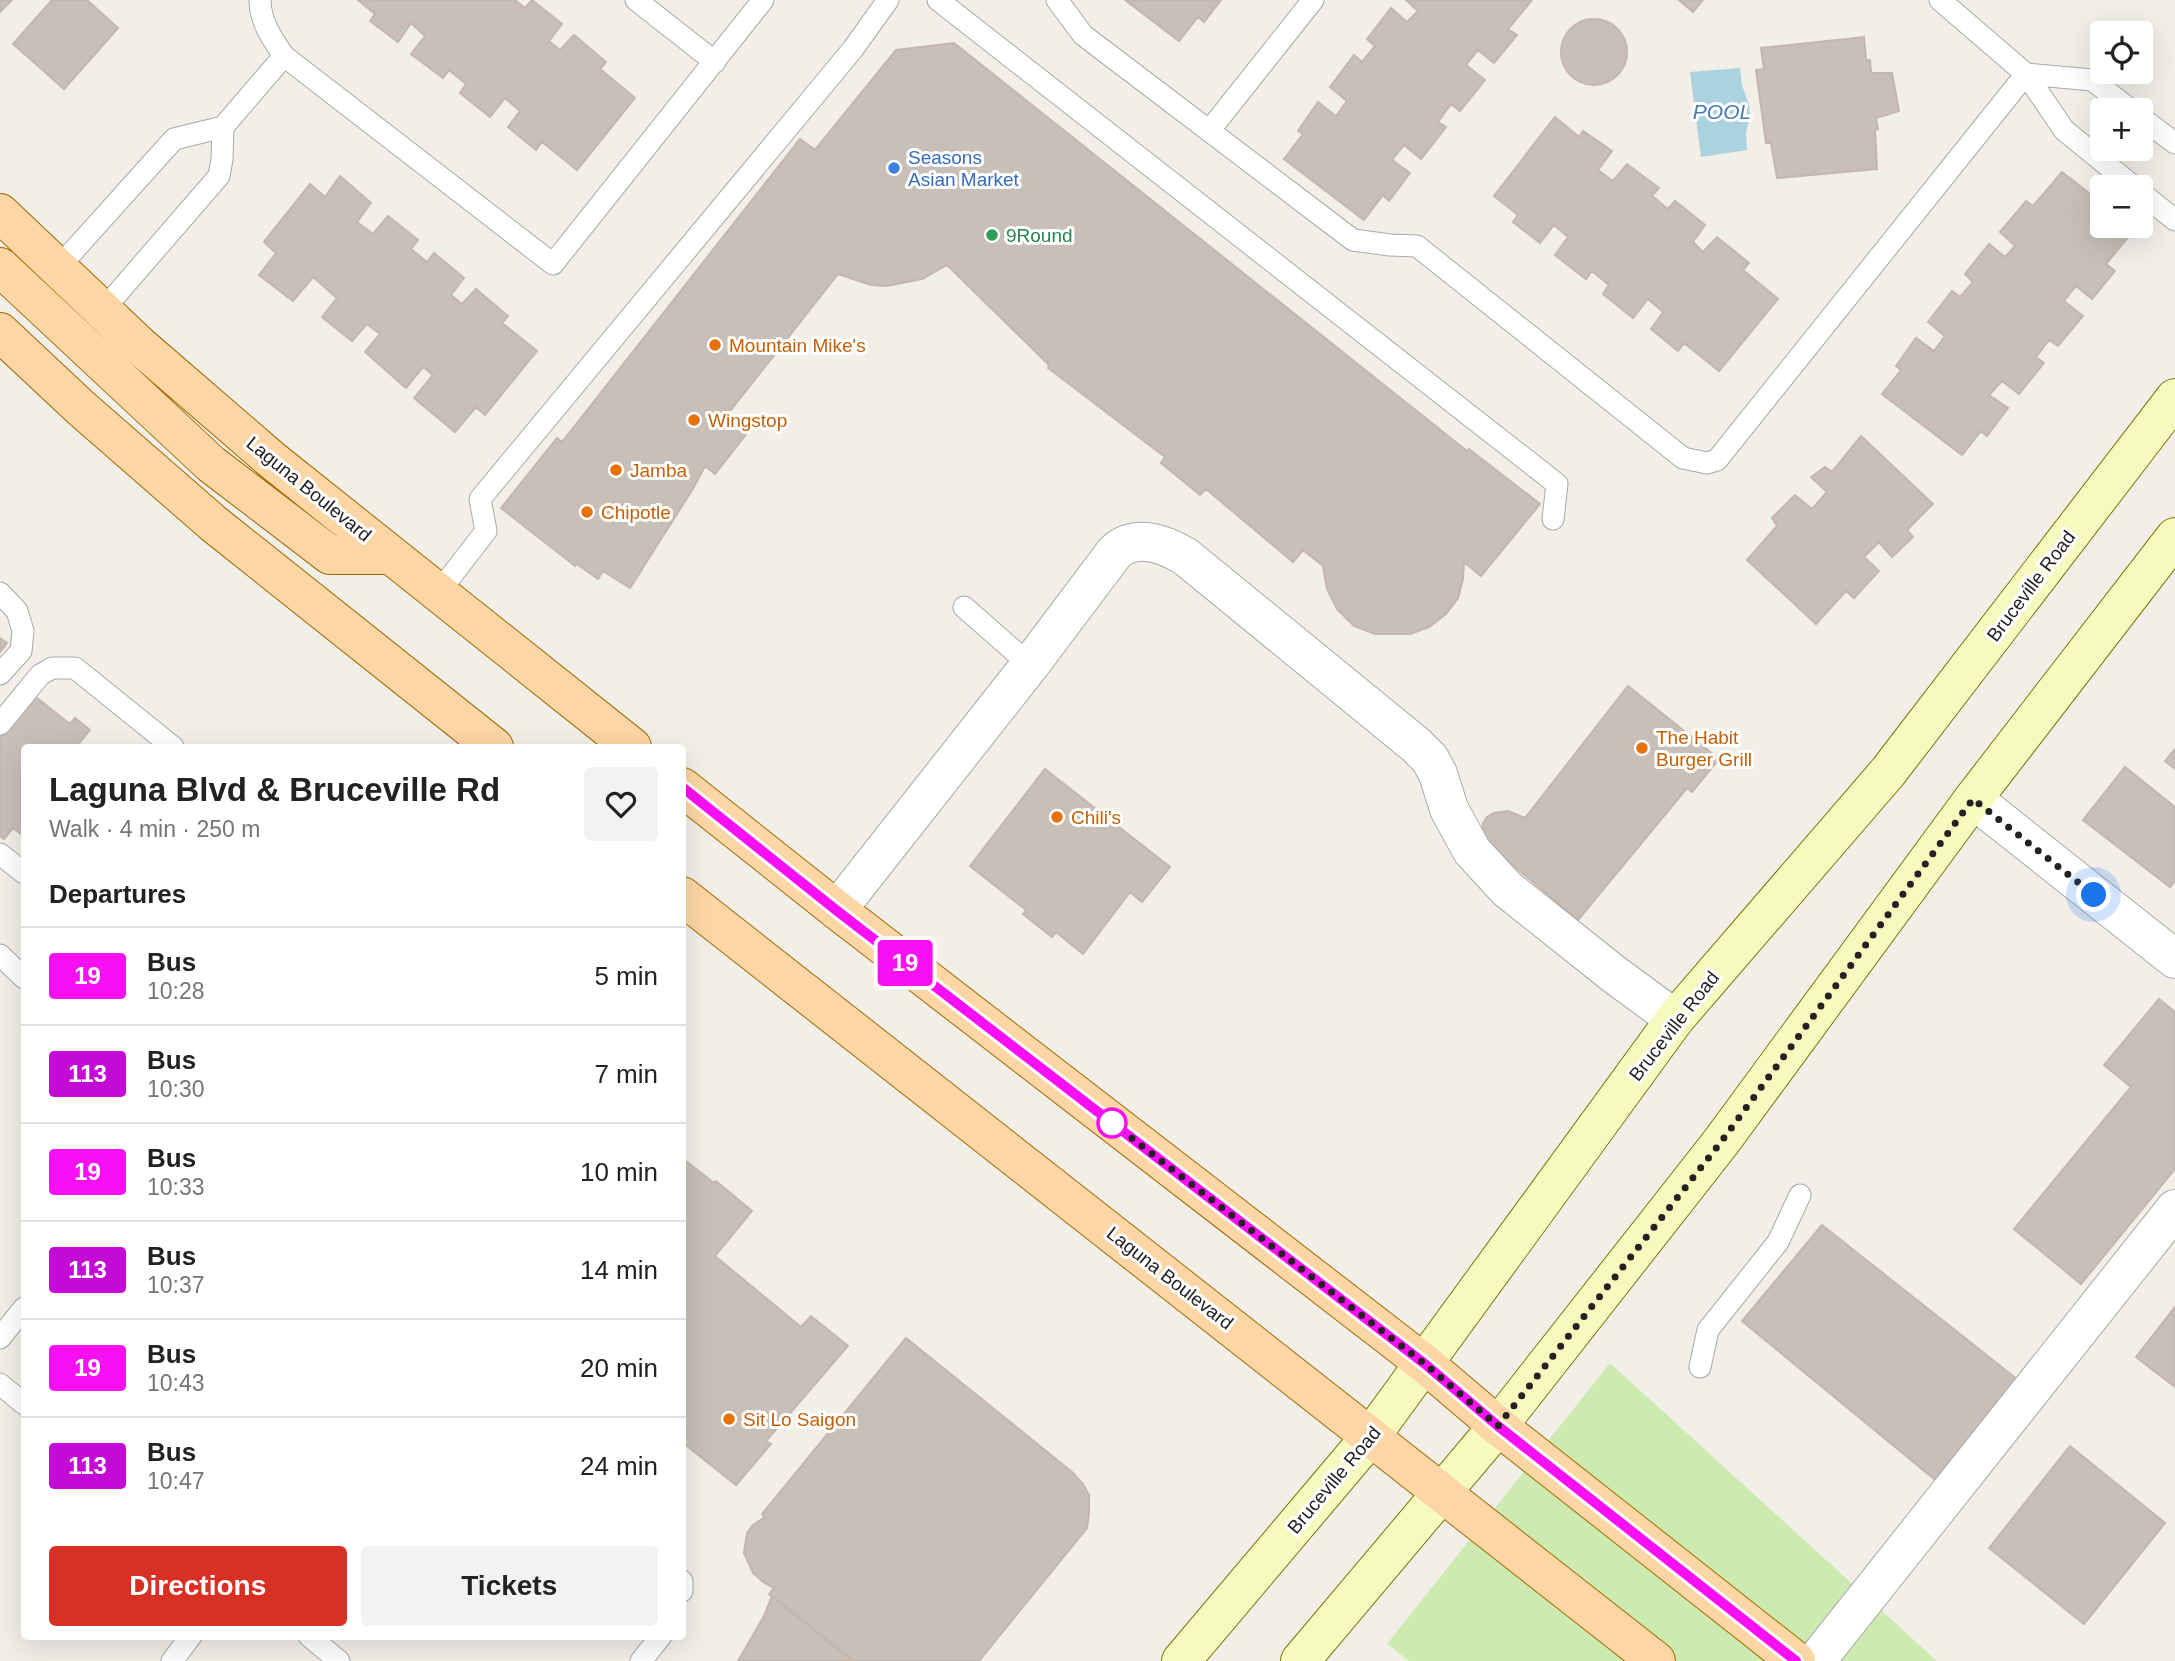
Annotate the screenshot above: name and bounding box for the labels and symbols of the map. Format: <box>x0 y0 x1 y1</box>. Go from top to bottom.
water label: POOL <box>1693 100 1751 123</box>
place label: Seasons Asian Market <box>908 147 1020 190</box>
marker: Seasons Asian Market <box>886 160 902 176</box>
place label: 9Round <box>1006 225 1073 246</box>
marker: 9Round <box>984 227 1000 243</box>
place label: Mountain Mike's <box>729 335 866 356</box>
marker: Mountain Mike's <box>707 337 723 353</box>
place label: Wingstop <box>708 410 787 431</box>
marker: Wingstop <box>686 412 702 428</box>
street label: Laguna Boulevard <box>242 432 376 546</box>
place label: Jamba <box>630 460 687 481</box>
marker: Jamba <box>608 462 624 478</box>
place label: Chipotle <box>601 502 671 523</box>
marker: Chipotle <box>579 504 595 520</box>
street label: Bruceville Road <box>1983 527 2079 645</box>
place label: The Habit Burger Grill <box>1656 727 1752 770</box>
marker: The Habit Burger Grill <box>1634 740 1650 756</box>
place label: Chili's <box>1071 807 1121 828</box>
marker: Chili's <box>1049 809 1065 825</box>
your location <box>2076 877 2111 912</box>
line badge: 19 <box>874 940 936 986</box>
street label: Bruceville Road <box>1625 967 1723 1085</box>
unlabelled marker <box>1097 1108 1127 1138</box>
street label: Laguna Boulevard <box>1103 1222 1237 1334</box>
place label: Sit Lo Saigon <box>743 1409 856 1430</box>
marker: Sit Lo Saigon <box>721 1411 737 1427</box>
street label: Bruceville Road <box>1283 1422 1385 1538</box>

